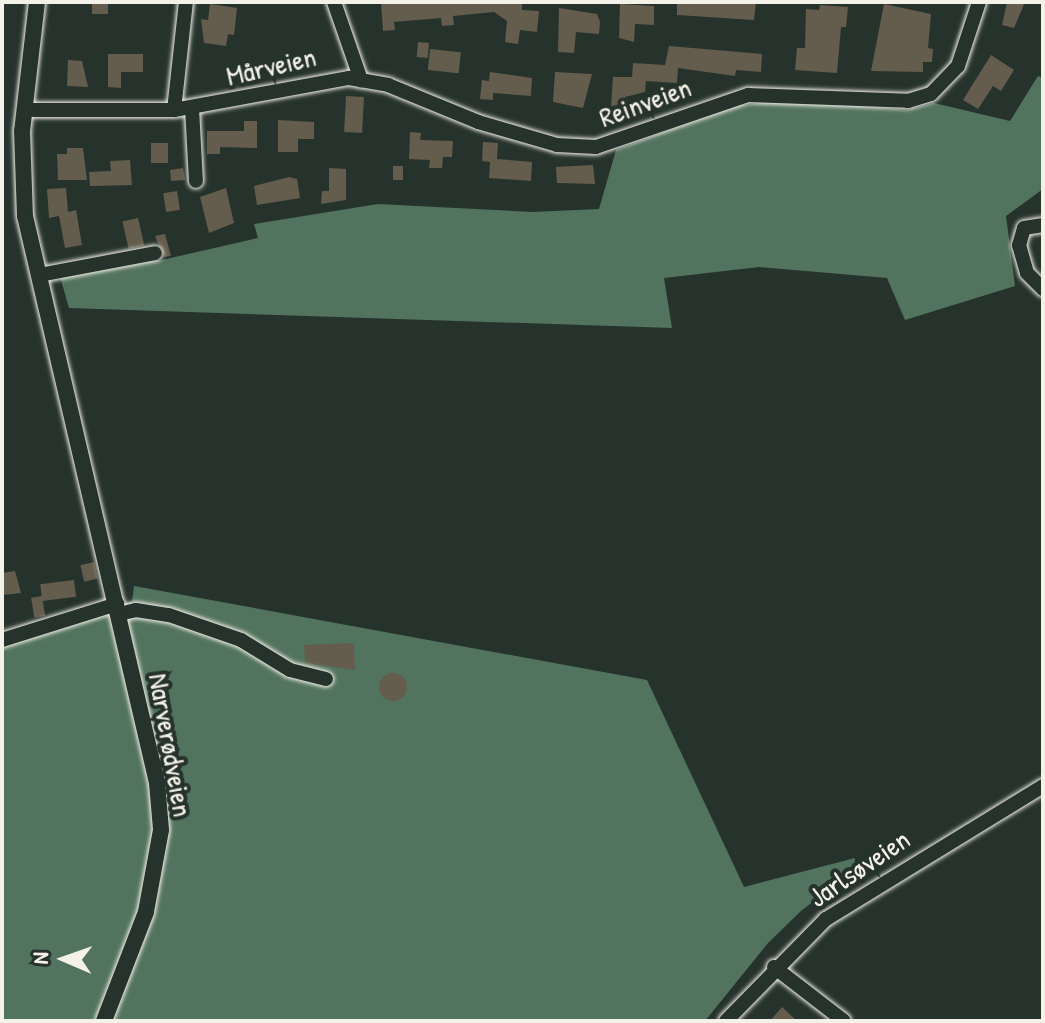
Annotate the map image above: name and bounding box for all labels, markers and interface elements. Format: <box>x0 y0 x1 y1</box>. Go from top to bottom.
street label: Mårveien <box>223 39 319 93</box>
street label: Reinveien <box>595 70 695 134</box>
street label: Narverødveien <box>142 671 200 819</box>
street label: Jarlsøveien <box>802 822 916 914</box>
north arrow <box>24 919 104 999</box>
text: N <box>25 952 55 965</box>

